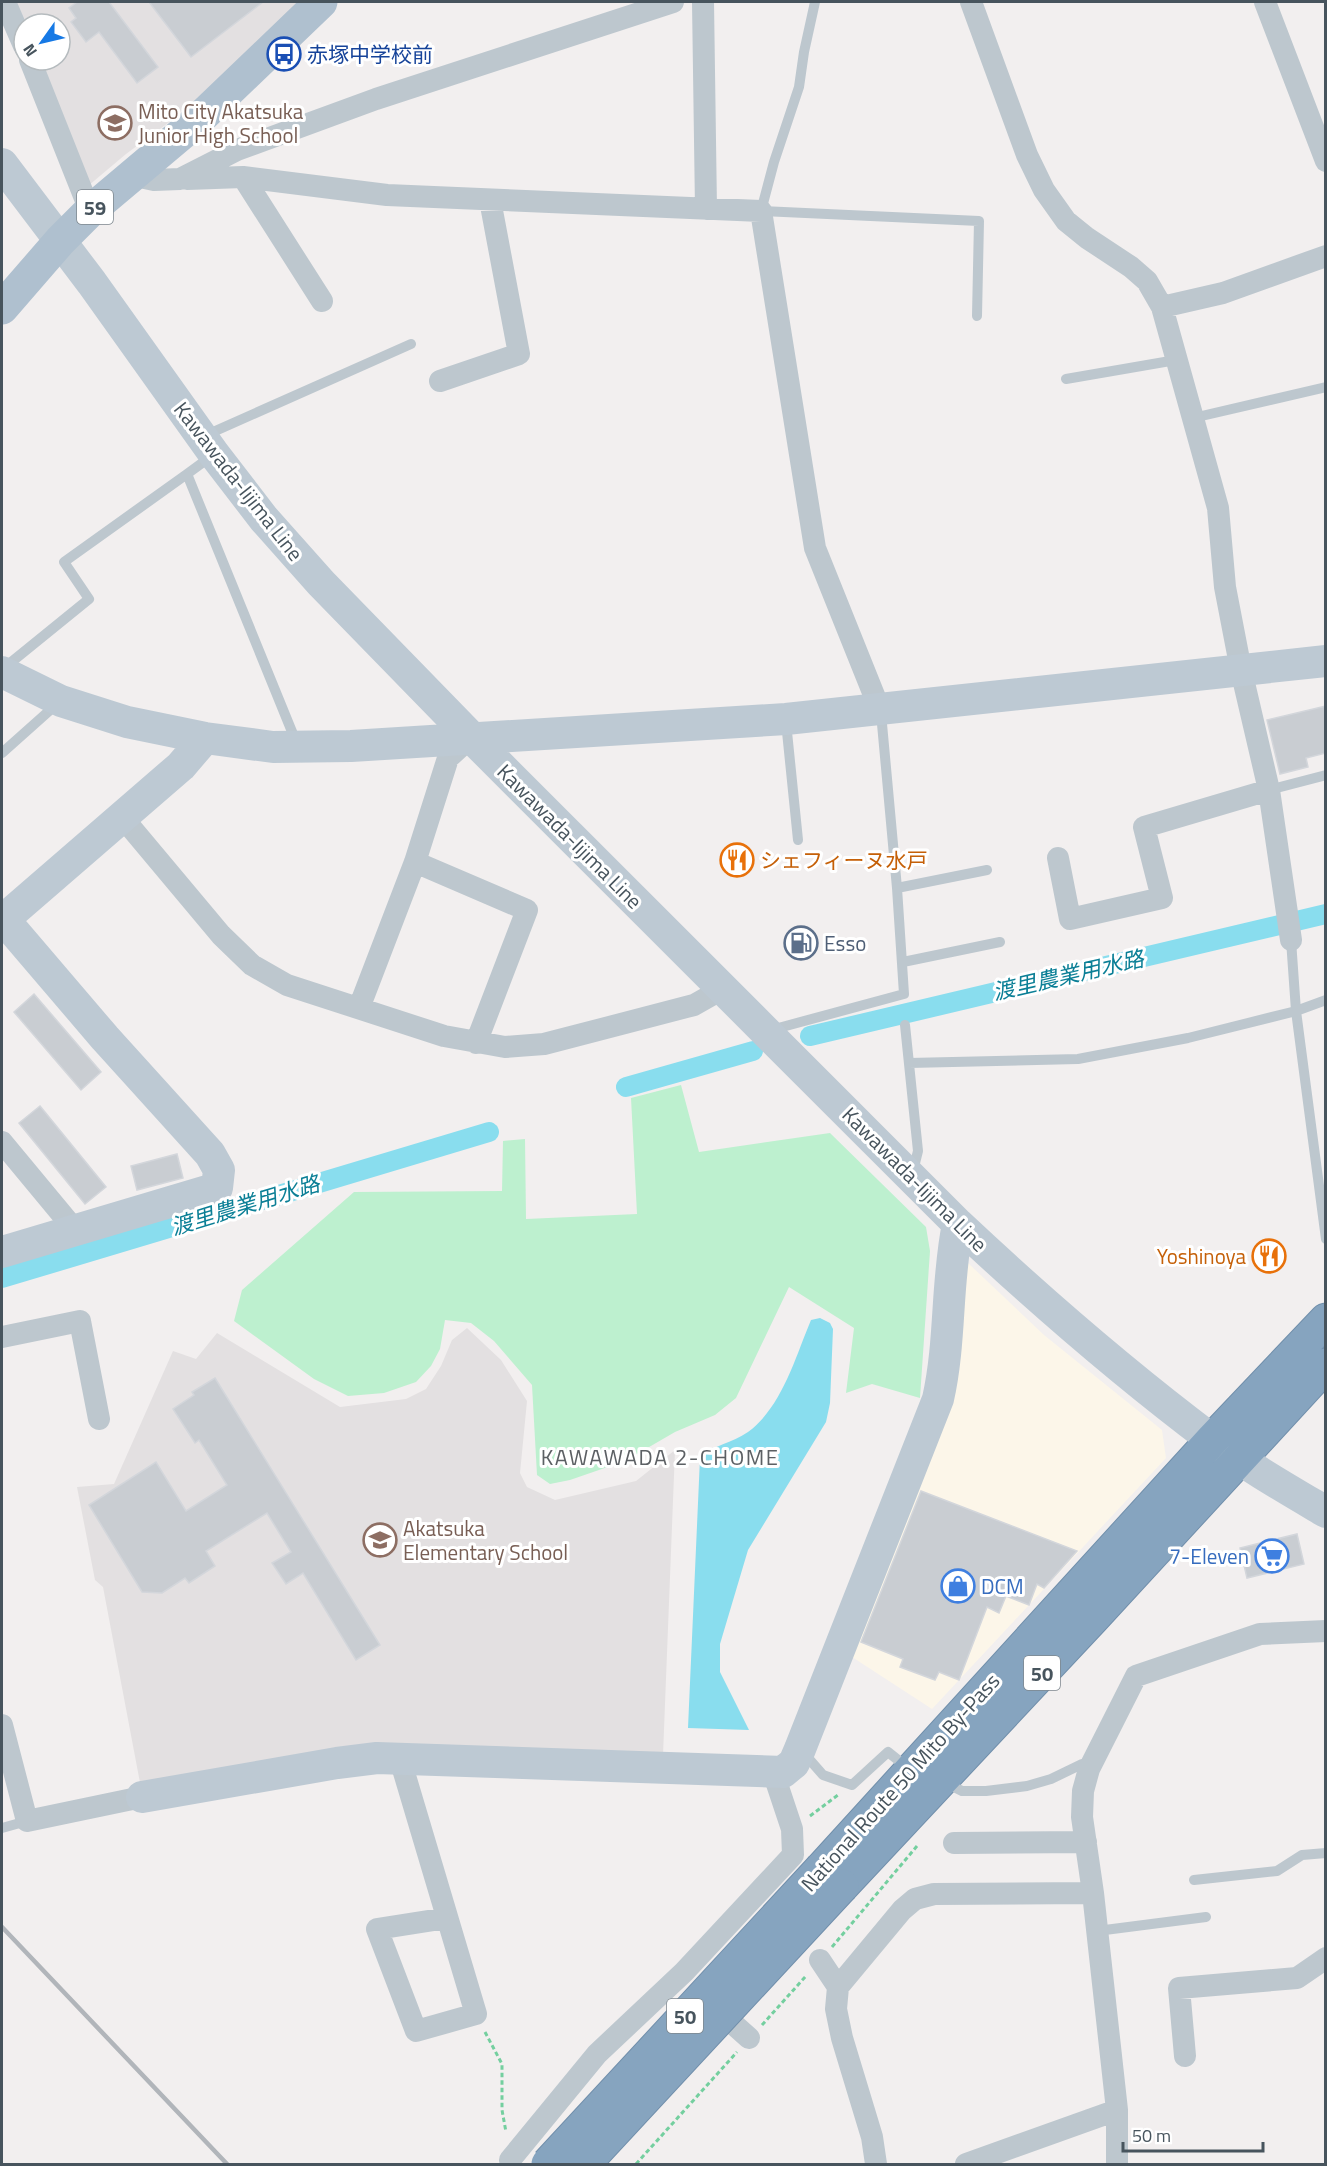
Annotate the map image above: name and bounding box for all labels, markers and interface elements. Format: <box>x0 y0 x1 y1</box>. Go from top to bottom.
north arrow <box>12 12 72 72</box>
bus stop icon: 赤塚中学校前 <box>266 36 302 72</box>
place label: 赤塚中学校前 <box>307 38 433 70</box>
text: N <box>17 39 43 62</box>
place label: Mito City Akatsuka Junior High School <box>138 95 304 151</box>
school or university icon: Mito City Akatsuka Junior High School <box>97 105 133 141</box>
road number: 59 <box>77 190 113 224</box>
street label: Kawawada-Iijima Line <box>167 395 311 567</box>
street label: Kawawada-Iijima Line <box>490 756 650 916</box>
restaurant icon: シェフィーヌ水戸 <box>719 842 755 878</box>
place label: シェフィーヌ水戸 <box>760 844 928 876</box>
fuel station icon: Esso <box>783 925 819 961</box>
place label: Esso <box>824 927 866 959</box>
water label: 渡里農業用水路 <box>989 941 1149 1009</box>
street label: Kawawada-Iijima Line <box>835 1099 995 1259</box>
water label: 渡里農業用水路 <box>166 1166 326 1244</box>
restaurant icon: Yoshinoya <box>1251 1238 1287 1274</box>
place label: Yoshinoya <box>1157 1240 1246 1272</box>
district label: KAWAWADA 2-CHOME <box>541 1440 779 1474</box>
place label: Akatsuka Elementary School <box>403 1512 568 1568</box>
school or university icon: Akatsuka Elementary School <box>362 1522 398 1558</box>
supermarket icon: 7-Eleven <box>1254 1538 1290 1574</box>
place label: 7-Eleven <box>1169 1540 1249 1572</box>
shop icon: DCM <box>940 1568 976 1604</box>
place label: DCM <box>981 1570 1024 1602</box>
road number: 50 <box>1024 1656 1060 1690</box>
street label: National Route 50 Mito By-Pass <box>793 1666 1007 1898</box>
road number: 50 <box>667 1999 703 2033</box>
scale bar <box>1123 2115 1262 2153</box>
text: 50 m <box>1132 2122 1171 2149</box>

